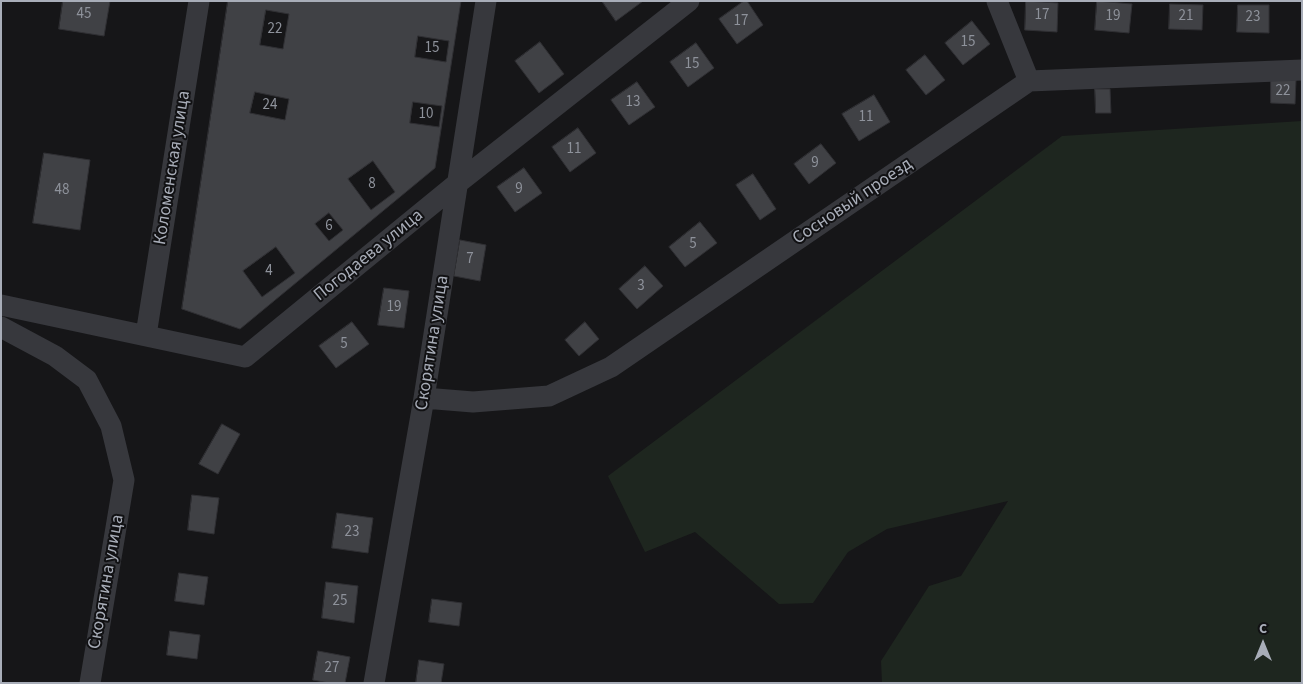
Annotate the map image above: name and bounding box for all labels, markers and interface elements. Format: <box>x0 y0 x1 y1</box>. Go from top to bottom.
house number: 45 <box>77 6 91 24</box>
house number: 17 <box>1035 7 1049 25</box>
house number: 19 <box>1106 8 1120 26</box>
house number: 21 <box>1179 8 1193 26</box>
house number: 23 <box>1246 9 1260 27</box>
house number: 17 <box>734 13 748 31</box>
house number: 22 <box>268 21 282 39</box>
house number: 15 <box>961 34 975 52</box>
house number: 15 <box>425 40 439 58</box>
house number: 15 <box>685 56 699 74</box>
house number: 22 <box>1276 83 1290 101</box>
street label: Коломенская улица <box>150 89 196 247</box>
house number: 13 <box>626 94 640 112</box>
house number: 24 <box>263 97 277 115</box>
house number: 10 <box>419 106 433 124</box>
house number: 11 <box>859 109 873 127</box>
house number: 11 <box>567 141 581 159</box>
street label: Сосновый проезд <box>789 154 917 250</box>
house number: 9 <box>811 155 819 173</box>
house number: 8 <box>368 176 376 194</box>
house number: 9 <box>515 181 523 199</box>
house number: 48 <box>55 182 69 200</box>
street label: Погодаева улица <box>310 205 428 307</box>
house number: 6 <box>325 218 333 236</box>
house number: 5 <box>689 236 697 254</box>
house number: 7 <box>466 251 474 269</box>
house number: 4 <box>265 263 273 281</box>
street label: Скорятина улица <box>412 274 454 412</box>
house number: 3 <box>637 278 645 296</box>
house number: 19 <box>387 299 401 317</box>
house number: 5 <box>340 336 348 354</box>
street label: Скорятина улица <box>85 513 129 651</box>
house number: 23 <box>345 524 359 542</box>
house number: 25 <box>333 593 347 611</box>
north arrow <box>1238 619 1288 669</box>
text: С <box>1259 619 1267 639</box>
house number: 27 <box>325 660 339 678</box>

